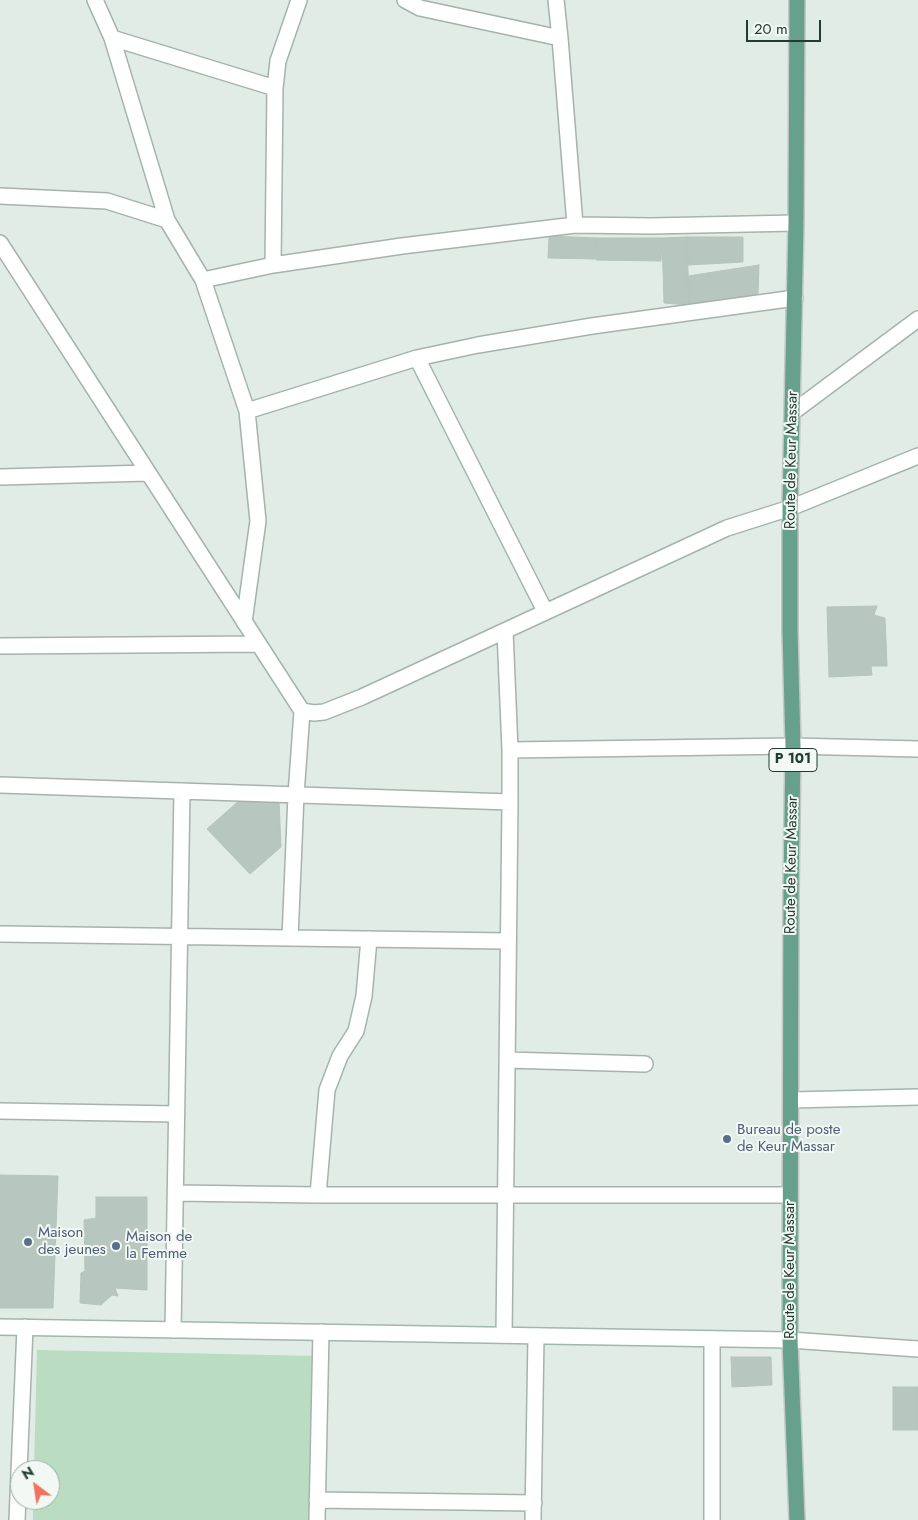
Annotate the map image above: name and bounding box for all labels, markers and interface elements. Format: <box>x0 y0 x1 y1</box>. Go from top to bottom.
scale bar <box>748 10 823 42</box>
text: 20 m <box>754 18 788 40</box>
street label: Route de Keur Massar <box>782 391 802 529</box>
road number: P 101 <box>769 748 817 772</box>
street label: Route de Keur Massar <box>782 796 802 934</box>
place label: Bureau de poste de Keur Massar <box>737 1121 840 1156</box>
marker: Bureau de poste de Keur Massar <box>721 1133 733 1145</box>
street label: Route de Keur Massar <box>781 1201 799 1339</box>
place label: Maison des jeunes <box>38 1224 106 1259</box>
place label: Maison de la Femme <box>126 1228 192 1263</box>
marker: Maison des jeunes <box>22 1236 34 1248</box>
marker: Maison de la Femme <box>110 1240 122 1252</box>
north arrow <box>10 1460 60 1510</box>
text: N <box>18 1462 38 1484</box>

